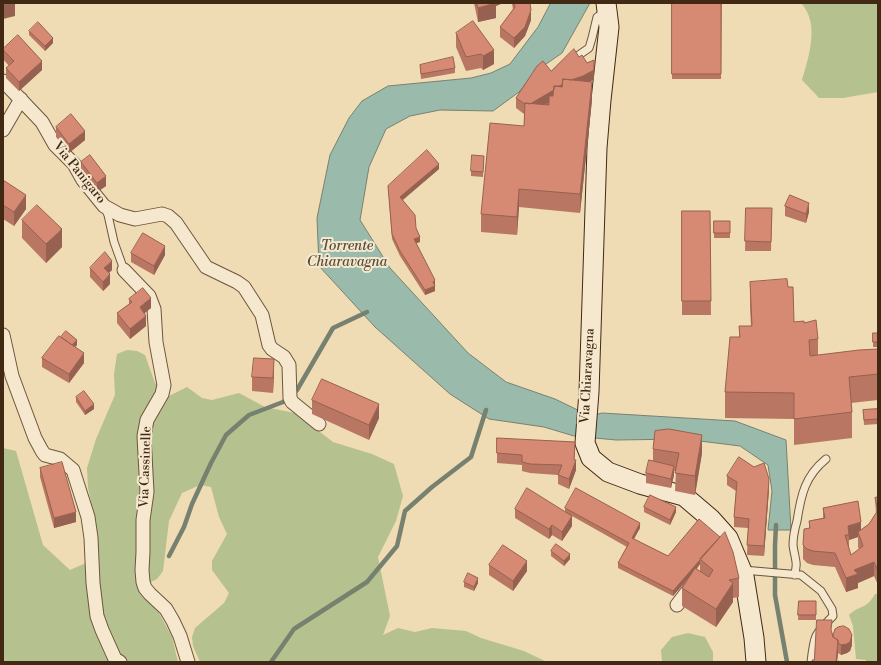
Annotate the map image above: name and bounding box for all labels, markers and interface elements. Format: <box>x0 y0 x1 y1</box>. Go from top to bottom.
street label: Via Panigaro <box>49 139 109 207</box>
water label: Torrente Chiaravagna <box>307 239 387 272</box>
street label: Via Chiaravagna <box>578 328 598 424</box>
street label: Via Cassinelle <box>137 426 155 508</box>

